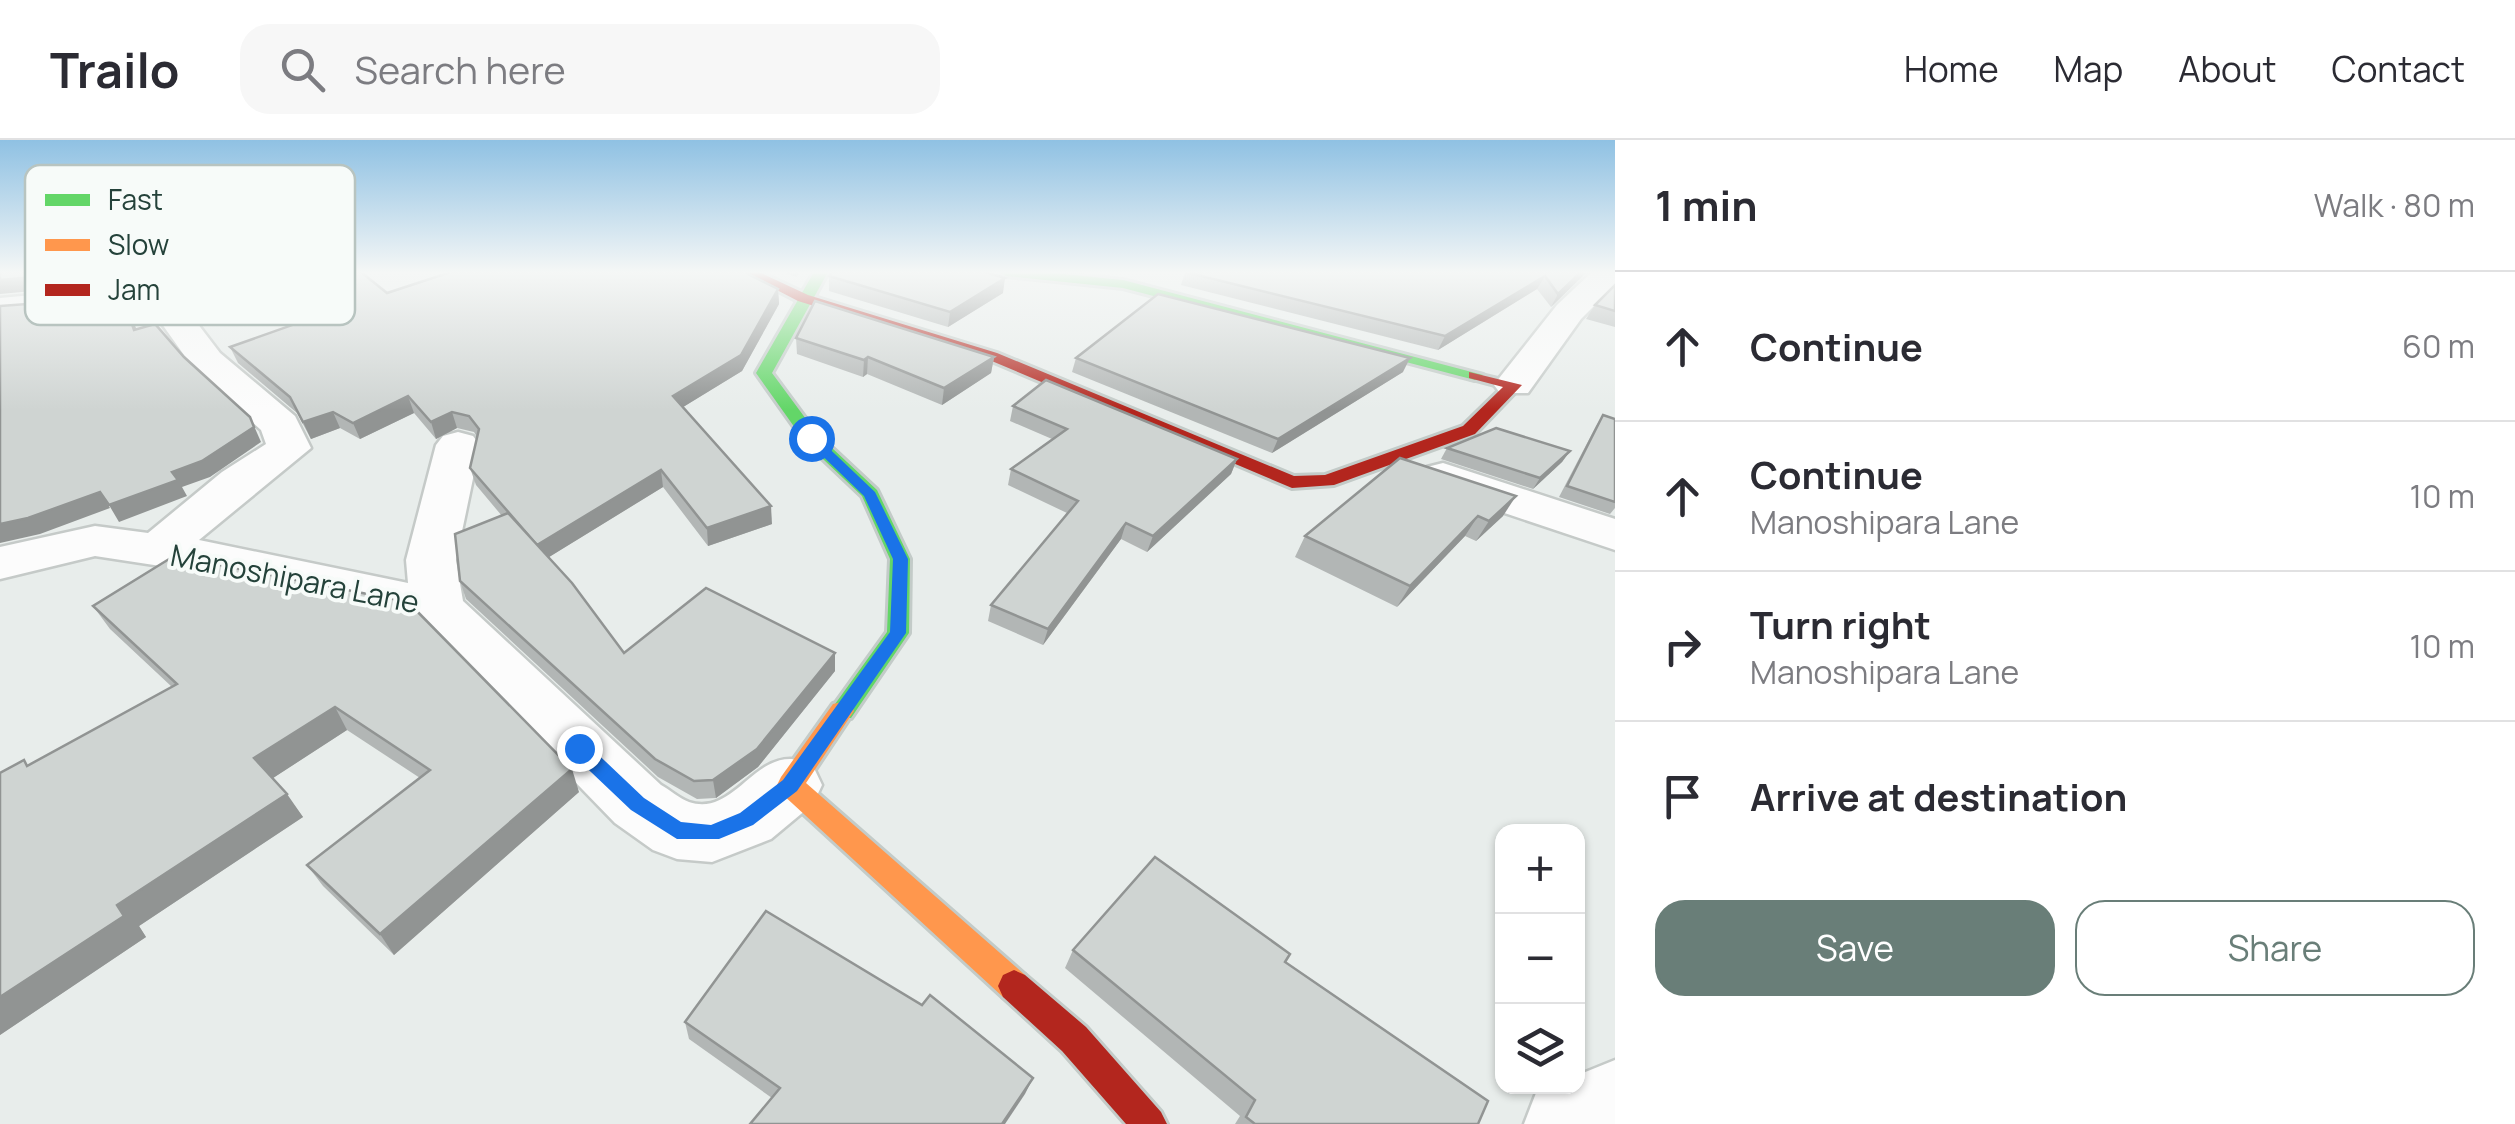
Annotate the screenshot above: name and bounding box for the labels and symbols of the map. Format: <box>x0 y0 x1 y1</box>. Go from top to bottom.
legend <box>25 165 355 325</box>
text: Fast <box>108 180 163 218</box>
text: Slow <box>108 225 169 263</box>
text: Jam <box>108 270 160 308</box>
route start <box>789 416 835 462</box>
street label: Manoshipara Lane <box>167 534 423 622</box>
route end <box>557 726 603 772</box>

